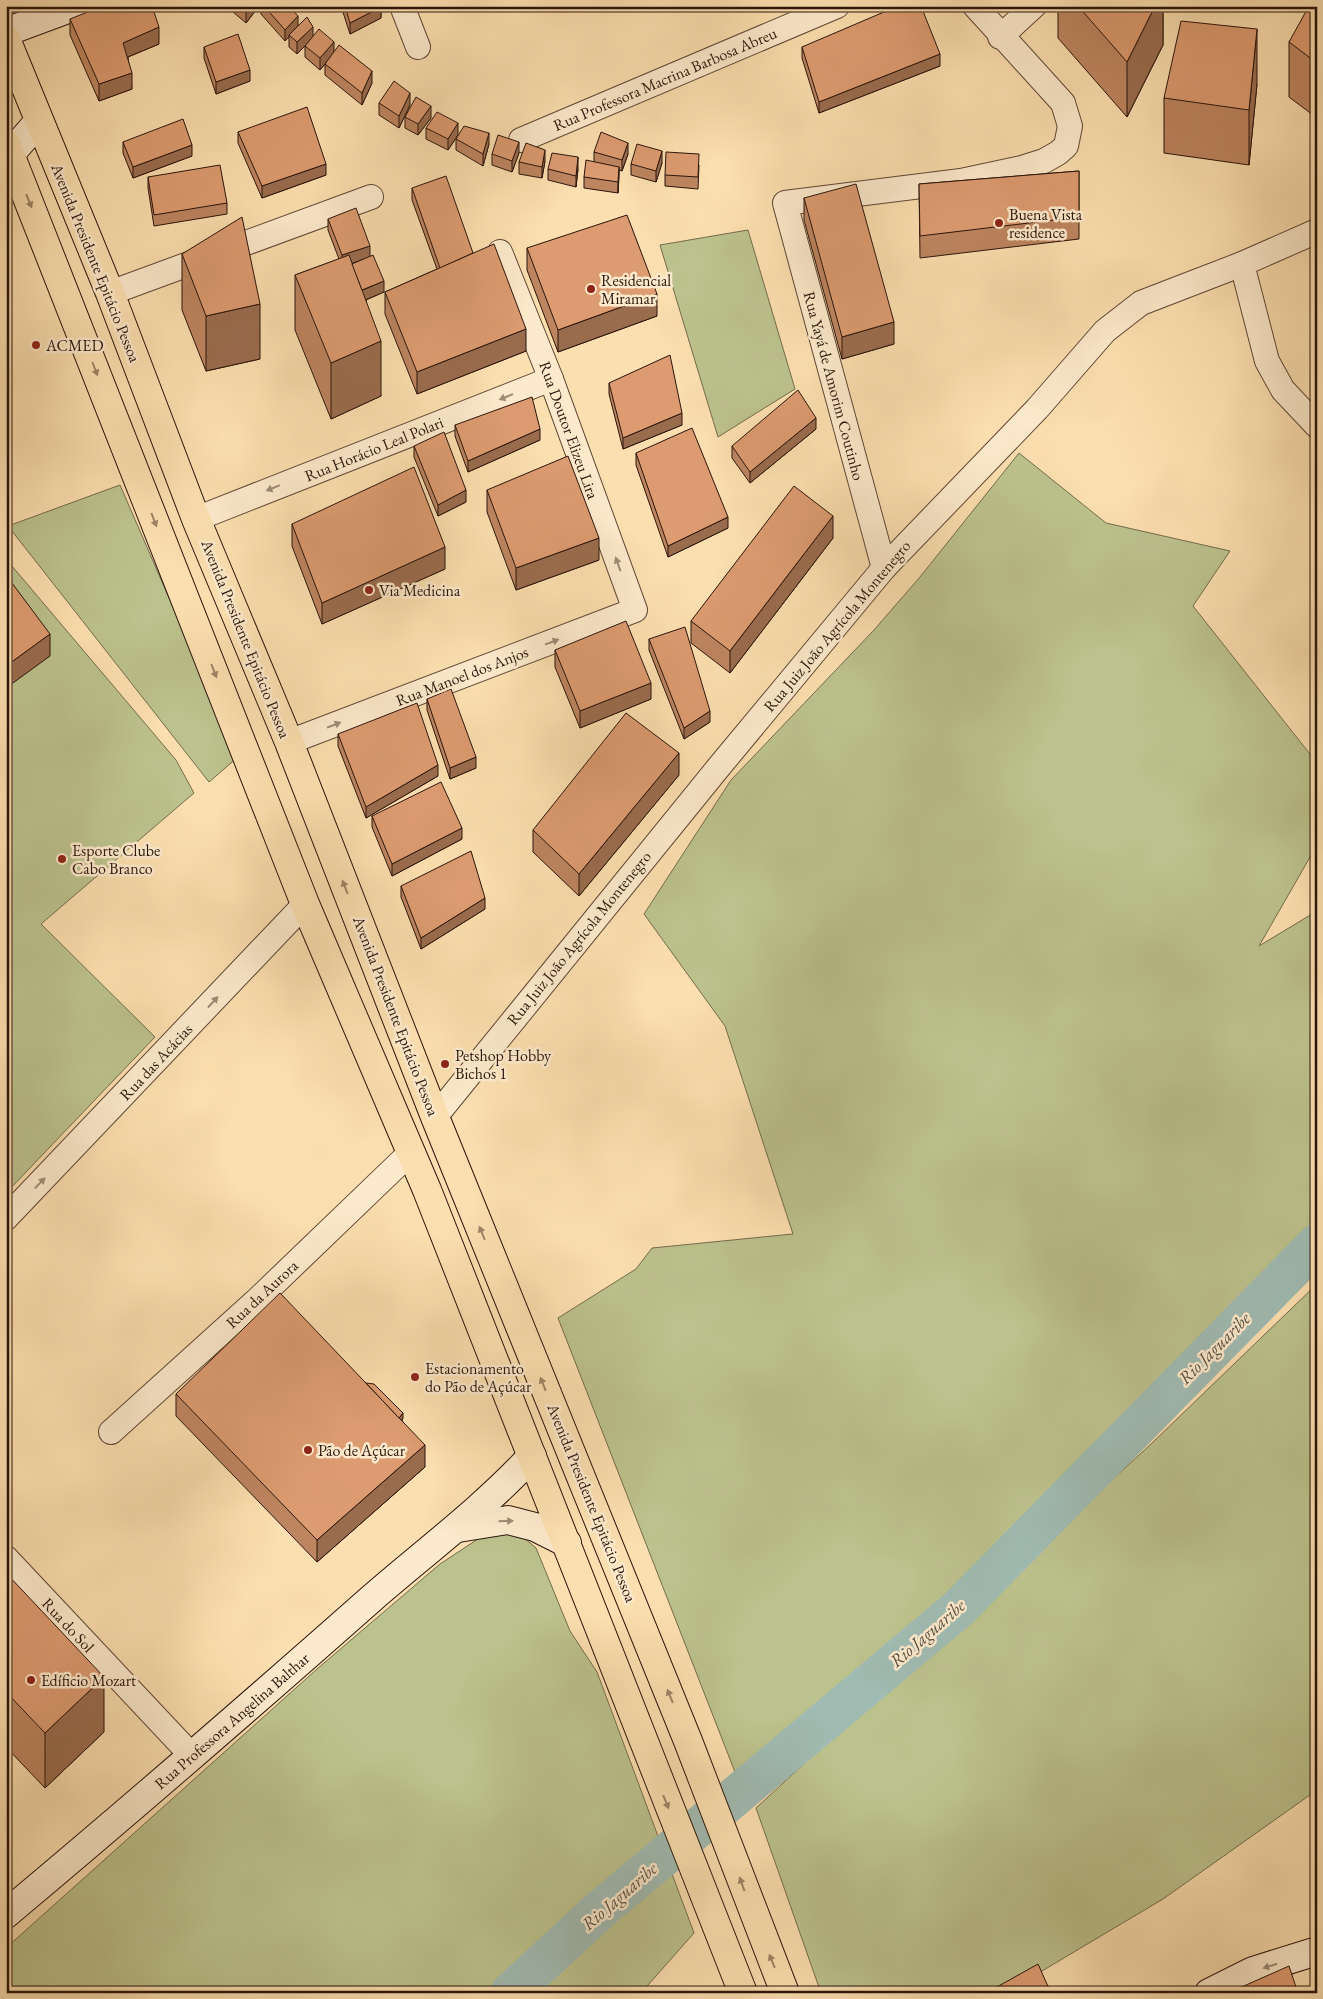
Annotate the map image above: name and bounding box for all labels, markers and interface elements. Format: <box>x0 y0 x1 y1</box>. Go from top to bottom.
street label: Rua Professora Macrina Barbosa Abreu <box>550 22 781 136</box>
street label: Avenida Presidente Epitácio Pessoa <box>46 160 146 366</box>
one-way arrow <box>25 194 33 208</box>
place label: Buena Vista residence <box>1009 204 1083 243</box>
marker: Buena Vista residence <box>993 217 1005 229</box>
place label: Residencial Miramar <box>601 270 671 309</box>
marker: Residencial Miramar <box>585 283 597 295</box>
street label: Rua Yayá de Amorim Coutinho <box>799 289 869 483</box>
place label: ACMED <box>45 335 103 356</box>
marker: ACMED <box>30 339 42 351</box>
street label: Rua Doutor Elizeu Lira <box>534 358 604 502</box>
one-way arrow <box>91 361 99 376</box>
one-way arrow <box>498 393 513 401</box>
street label: Rua Horácio Leal Polari <box>302 412 447 486</box>
one-way arrow <box>266 485 280 493</box>
one-way arrow <box>150 513 158 528</box>
street label: Avenida Presidente Epitácio Pessoa <box>196 536 296 742</box>
street label: Rua Juiz João Agrícola Montenegro <box>759 536 915 716</box>
one-way arrow <box>614 557 621 572</box>
place label: Via Medicina <box>379 580 461 601</box>
marker: Via Medicina <box>363 584 375 596</box>
one-way arrow <box>544 638 559 645</box>
street label: Rua Manoel dos Anjos <box>393 641 531 711</box>
one-way arrow <box>210 664 218 678</box>
one-way arrow <box>327 720 341 728</box>
place label: Esporte Clube Cabo Branco <box>72 840 160 879</box>
street label: Rua Juiz João Agrícola Montenegro <box>502 847 656 1029</box>
marker: Esporte Clube Cabo Branco <box>56 853 68 865</box>
one-way arrow <box>341 879 348 894</box>
street label: Avenida Presidente Epitácio Pessoa <box>348 912 444 1119</box>
one-way arrow <box>207 997 219 1009</box>
street label: Rua das Acácias <box>115 1019 197 1105</box>
place label: Petshop Hobby Bichos 1 <box>455 1045 552 1084</box>
marker: Petshop Hobby Bichos 1 <box>439 1058 451 1070</box>
one-way arrow <box>34 1178 46 1190</box>
one-way arrow <box>478 1225 486 1240</box>
street label: Rua da Aurora <box>221 1255 303 1333</box>
water label: Rio Jaguaribe <box>1173 1306 1256 1390</box>
place label: Estacionamento do Pão de Açúcar <box>425 1358 532 1397</box>
marker: Estacionamento do Pão de Açúcar <box>409 1371 421 1383</box>
one-way arrow <box>539 1376 546 1391</box>
street label: Avenida Presidente Epitácio Pessoa <box>542 1400 642 1606</box>
place label: Pão de Açúcar <box>318 1440 406 1461</box>
marker: Pão de Açúcar <box>302 1444 314 1456</box>
one-way arrow <box>498 1517 514 1525</box>
street label: Rua do Sol <box>37 1593 99 1657</box>
water label: Rio Jaguaribe <box>884 1593 971 1673</box>
street label: Rua Professora Angelina Balthar <box>150 1647 314 1794</box>
place label: Edíficio Mozart <box>41 1670 136 1691</box>
marker: Edíficio Mozart <box>25 1674 37 1686</box>
one-way arrow <box>666 1688 674 1703</box>
one-way arrow <box>662 1795 670 1810</box>
water label: Rio Jaguaribe <box>576 1856 663 1936</box>
one-way arrow <box>738 1876 746 1891</box>
one-way arrow <box>767 1954 775 1968</box>
one-way arrow <box>1263 1963 1278 1970</box>

